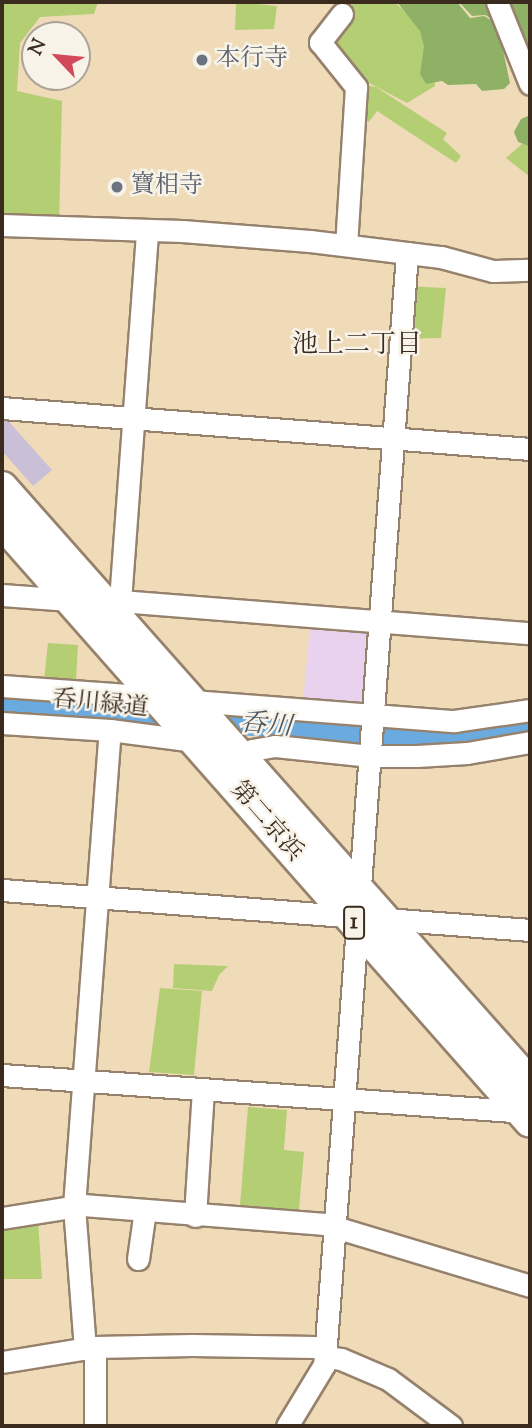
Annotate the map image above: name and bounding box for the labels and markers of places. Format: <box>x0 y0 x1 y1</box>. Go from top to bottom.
place label: 本行寺 <box>216 46 288 74</box>
marker: 本行寺 <box>194 52 210 68</box>
place label: 寶相寺 <box>131 173 203 201</box>
marker: 寶相寺 <box>109 179 125 195</box>

